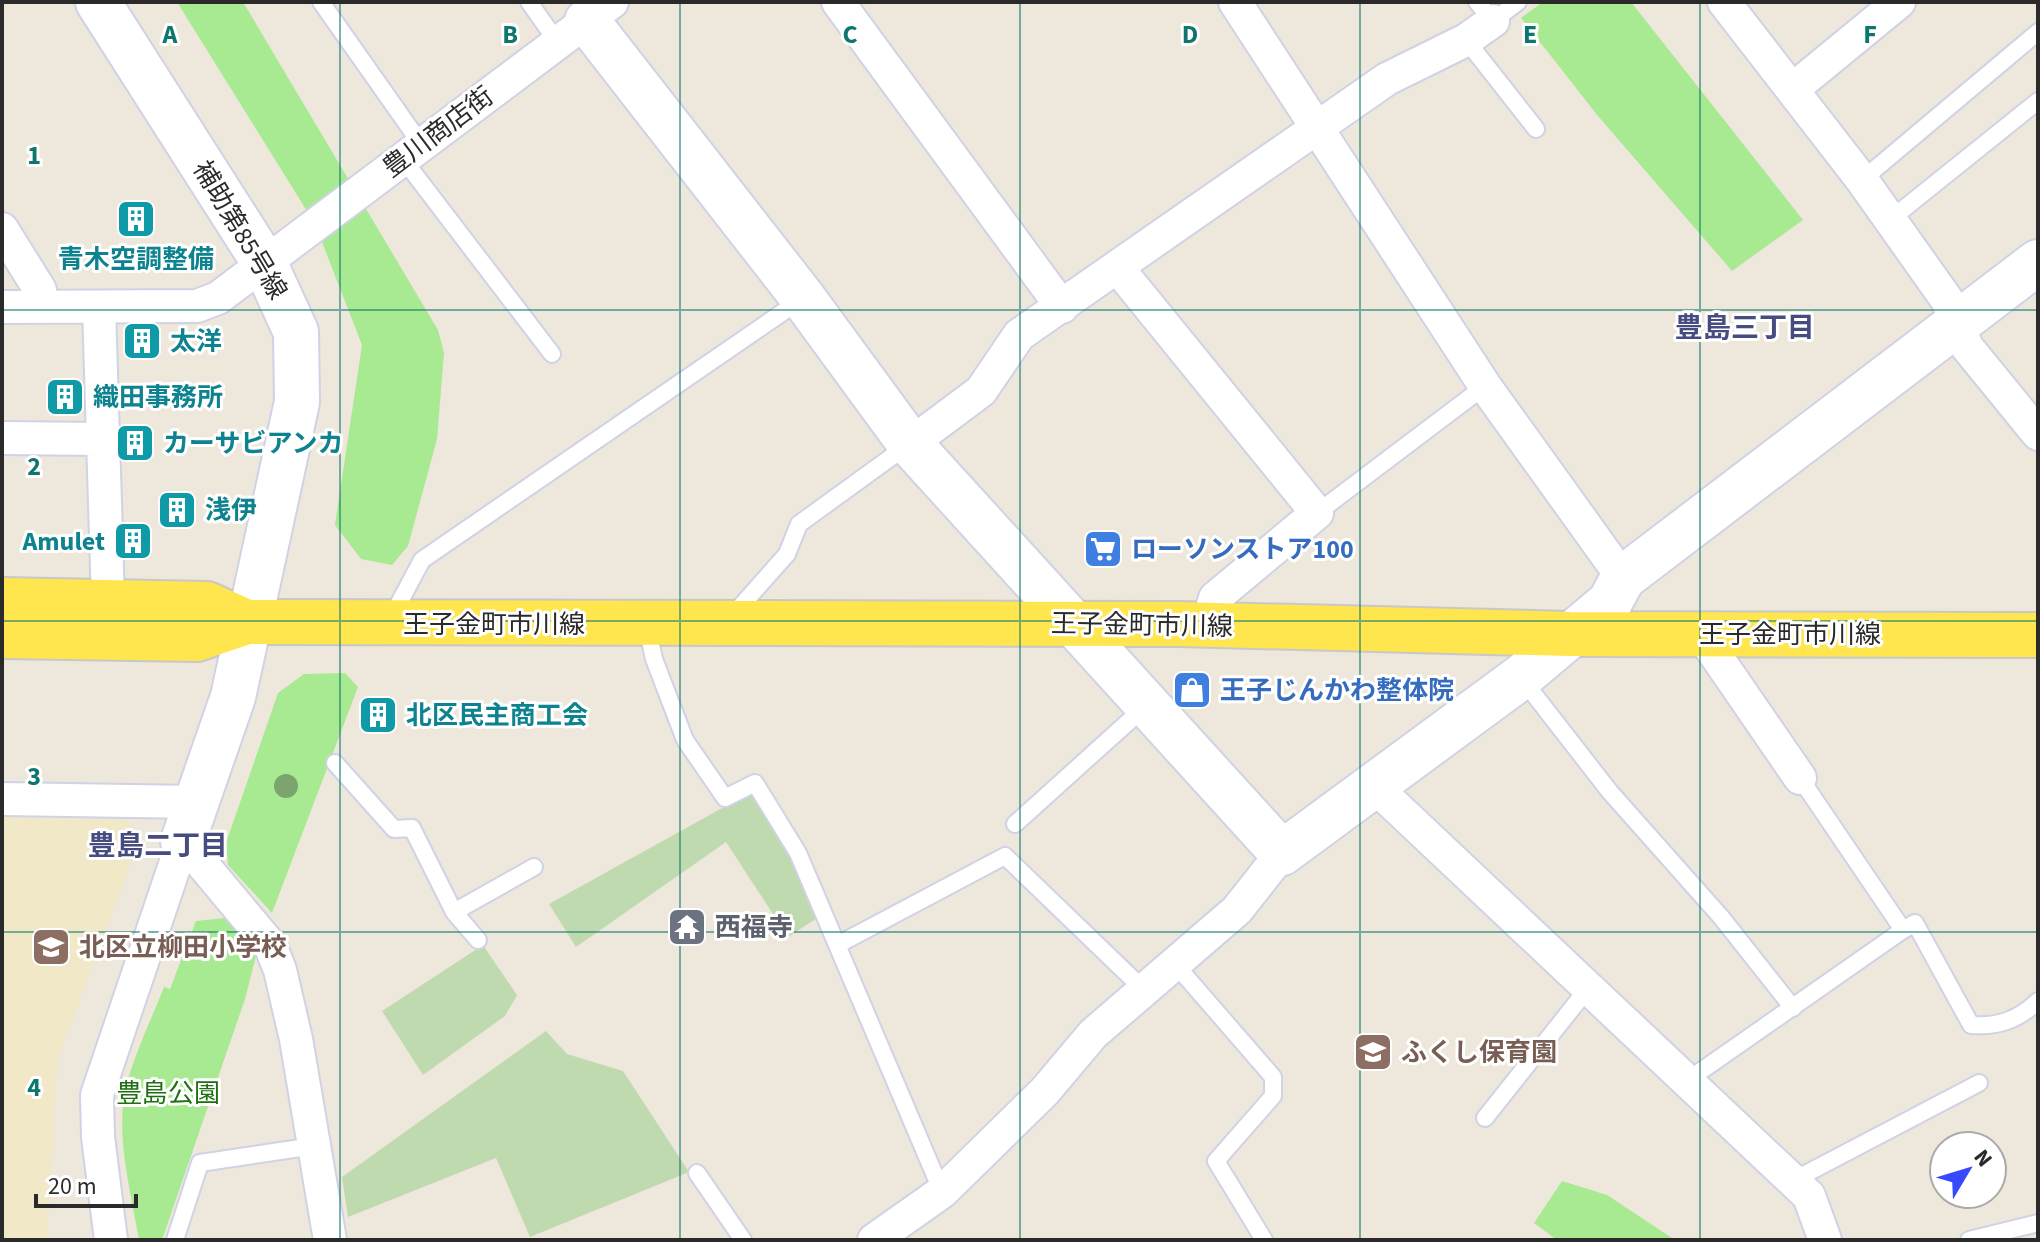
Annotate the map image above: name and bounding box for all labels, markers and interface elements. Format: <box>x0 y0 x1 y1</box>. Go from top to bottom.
text: A <box>162 16 179 53</box>
text: B <box>502 16 518 53</box>
text: C <box>842 16 858 53</box>
text: D <box>1182 16 1198 53</box>
text: E <box>1523 16 1537 53</box>
text: F <box>1863 16 1877 53</box>
street label: 豊川商店街 <box>375 78 501 186</box>
text: 1 <box>27 137 41 174</box>
street label: 補助第85号線 <box>184 154 296 306</box>
building icon: 青木空調整備 <box>115 198 157 240</box>
place label: 青木空調整備 <box>58 241 214 278</box>
district label: 豊島三丁目 <box>1675 308 1815 348</box>
building icon: 太洋 <box>121 320 163 362</box>
place label: 太洋 <box>170 323 222 360</box>
building icon: 織田事務所 <box>44 376 86 418</box>
place label: 織田事務所 <box>93 379 223 416</box>
building icon: カーサビアンカ <box>114 422 156 464</box>
place label: カーサビアンカ <box>163 425 343 462</box>
text: 2 <box>27 448 41 485</box>
building icon: 浅伊 <box>156 489 198 531</box>
place label: 浅伊 <box>205 492 257 529</box>
building icon: Amulet <box>112 520 154 562</box>
place label: Amulet <box>21 523 105 560</box>
supermarket icon: ローソンストア100 <box>1082 528 1124 570</box>
place label: ローソンストア100 <box>1131 531 1354 568</box>
street label: 王子金町市川線 <box>1051 605 1233 645</box>
street label: 王子金町市川線 <box>403 606 585 643</box>
street label: 王子金町市川線 <box>1699 616 1881 653</box>
shop icon: 王子じんかわ整体院 <box>1171 669 1213 711</box>
place label: 王子じんかわ整体院 <box>1220 672 1454 709</box>
building icon: 北区民主商工会 <box>357 694 399 736</box>
place label: 北区民主商工会 <box>406 697 588 734</box>
text: 3 <box>27 758 41 795</box>
district label: 豊島二丁目 <box>88 826 228 866</box>
temple icon: 西福寺 <box>666 906 708 948</box>
place label: 西福寺 <box>715 909 793 946</box>
school or university icon: 北区立柳田小学校 <box>30 926 72 968</box>
place label: 北区立柳田小学校 <box>79 929 287 966</box>
school or university icon: ふくし保育園 <box>1352 1031 1394 1073</box>
place label: ふくし保育園 <box>1401 1034 1557 1071</box>
text: 4 <box>27 1069 41 1106</box>
park label: 豊島公園 <box>116 1075 220 1112</box>
north arrow <box>1928 1130 2008 1210</box>
text: N <box>1966 1143 2000 1174</box>
scale bar <box>36 1158 136 1208</box>
text: 20 m <box>48 1169 97 1204</box>

